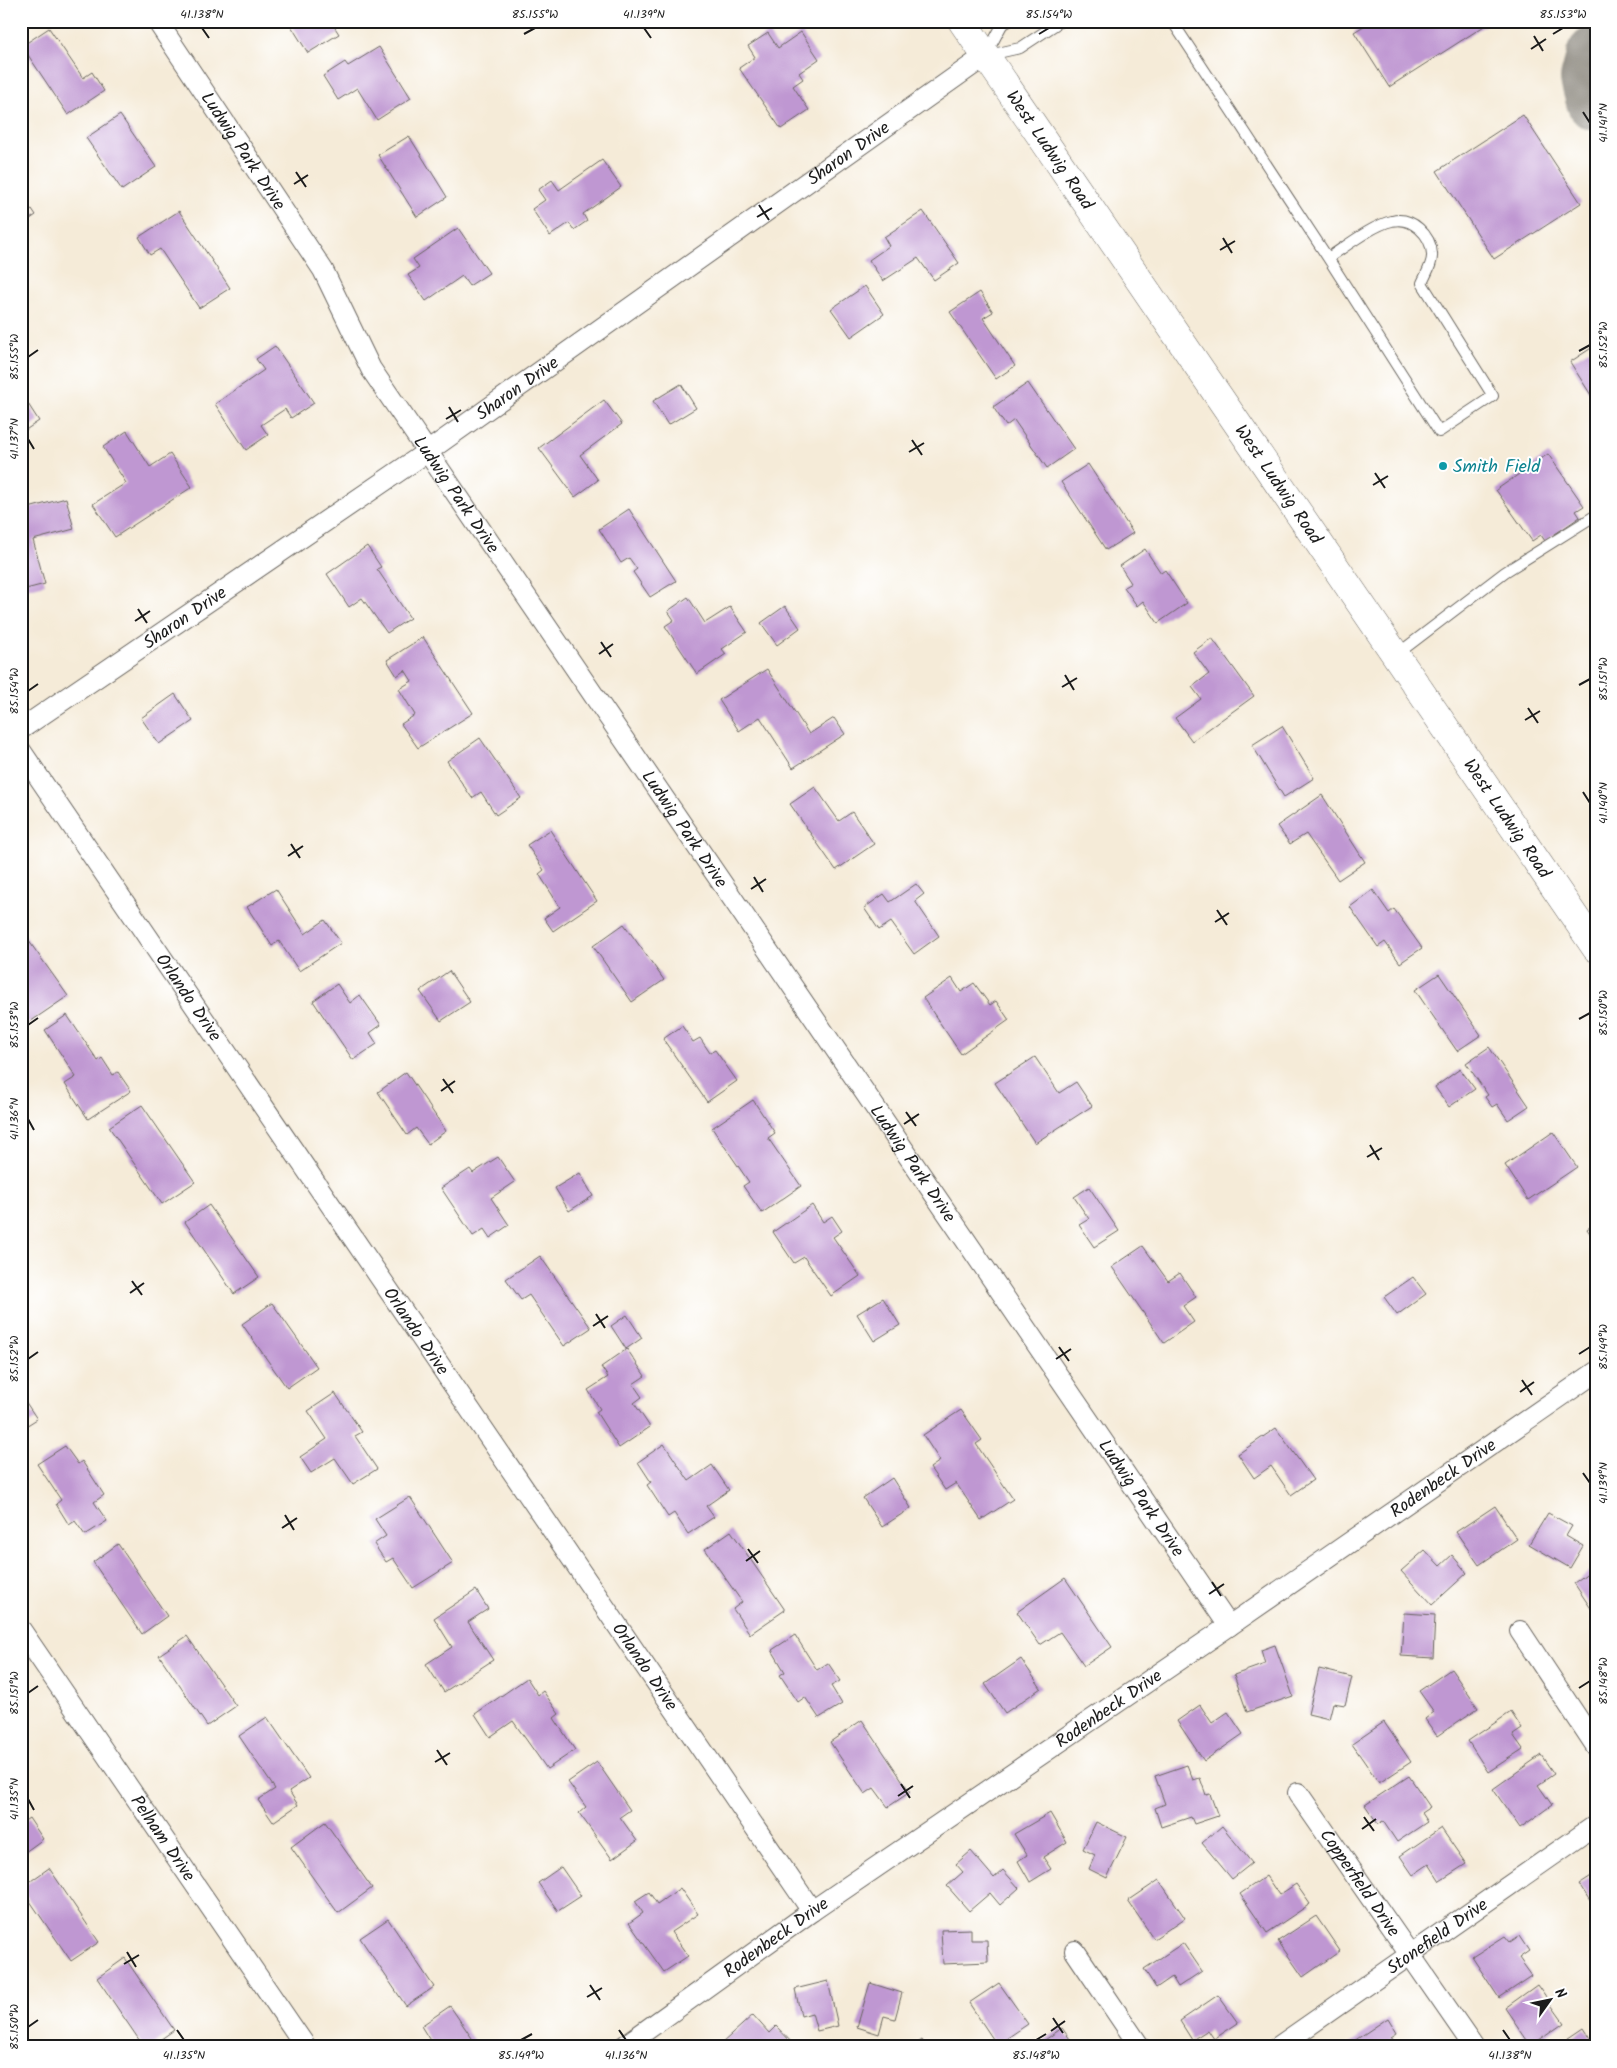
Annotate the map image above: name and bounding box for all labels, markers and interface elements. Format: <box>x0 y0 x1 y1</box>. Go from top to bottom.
text: 41.138°N <box>180 5 224 24</box>
text: 85.155°W <box>512 5 558 24</box>
text: 41.139°N <box>623 5 665 24</box>
text: 85.154°W <box>1026 5 1072 24</box>
text: 85.153°W <box>1539 5 1587 24</box>
street label: West Ludwig Road <box>997 85 1101 217</box>
street label: Ludwig Park Drive <box>192 87 292 217</box>
text: 41.141°N <box>1594 103 1613 143</box>
street label: Sharon Drive <box>801 115 897 194</box>
text: 85.152°W <box>1594 321 1613 369</box>
text: 85.155°W <box>5 334 24 380</box>
street label: Sharon Drive <box>470 350 566 429</box>
text: 41.137°N <box>5 418 24 460</box>
street label: West Ludwig Road <box>1226 419 1329 552</box>
street label: Ludwig Park Drive <box>405 430 506 560</box>
place label: Smith Field <box>1453 453 1541 482</box>
marker: Smith Field <box>1437 460 1449 472</box>
street label: Sharon Drive <box>137 580 233 658</box>
text: 85.151°W <box>1594 657 1613 701</box>
text: 85.154°W <box>5 668 24 714</box>
street label: West Ludwig Road <box>1455 753 1558 886</box>
street label: Ludwig Park Drive <box>633 765 734 894</box>
text: 41.140°N <box>1594 782 1613 824</box>
street label: Orlando Drive <box>147 948 228 1048</box>
text: 85.150°W <box>1594 990 1613 1036</box>
text: 85.153°W <box>5 1001 24 1049</box>
text: 41.136°N <box>5 1098 24 1140</box>
street label: Ludwig Park Drive <box>861 1099 963 1229</box>
street label: Orlando Drive <box>375 1282 456 1382</box>
text: 85.149°W <box>1594 1324 1613 1370</box>
text: 85.152°W <box>5 1335 24 1383</box>
street label: Rodenbeck Drive <box>1384 1432 1503 1527</box>
street label: Ludwig Park Drive <box>1090 1434 1191 1563</box>
text: 41.139°N <box>1594 1462 1613 1504</box>
street label: Orlando Drive <box>603 1617 685 1717</box>
text: 85.148°W <box>1594 1657 1613 1705</box>
street label: Rodenbeck Drive <box>1050 1663 1169 1757</box>
text: 85.151°W <box>5 1671 24 1715</box>
text: 41.135°N <box>5 1778 24 1820</box>
street label: Pelham Drive <box>122 1790 202 1888</box>
street label: Copperfield Drive <box>1311 1823 1407 1944</box>
street label: Rodenbeck Drive <box>718 1891 835 1986</box>
street label: Stonefield Drive <box>1381 1891 1495 1983</box>
north arrow <box>1524 1976 1574 2026</box>
text: N <box>1548 1984 1572 2003</box>
text: 85.150°W <box>5 2004 24 2050</box>
text: 41.135°N <box>163 2046 205 2065</box>
text: 85.149°W <box>498 2046 544 2065</box>
text: 41.136°N <box>605 2046 647 2065</box>
text: 85.148°W <box>1012 2046 1060 2065</box>
text: 41.138°N <box>1488 2046 1532 2065</box>

